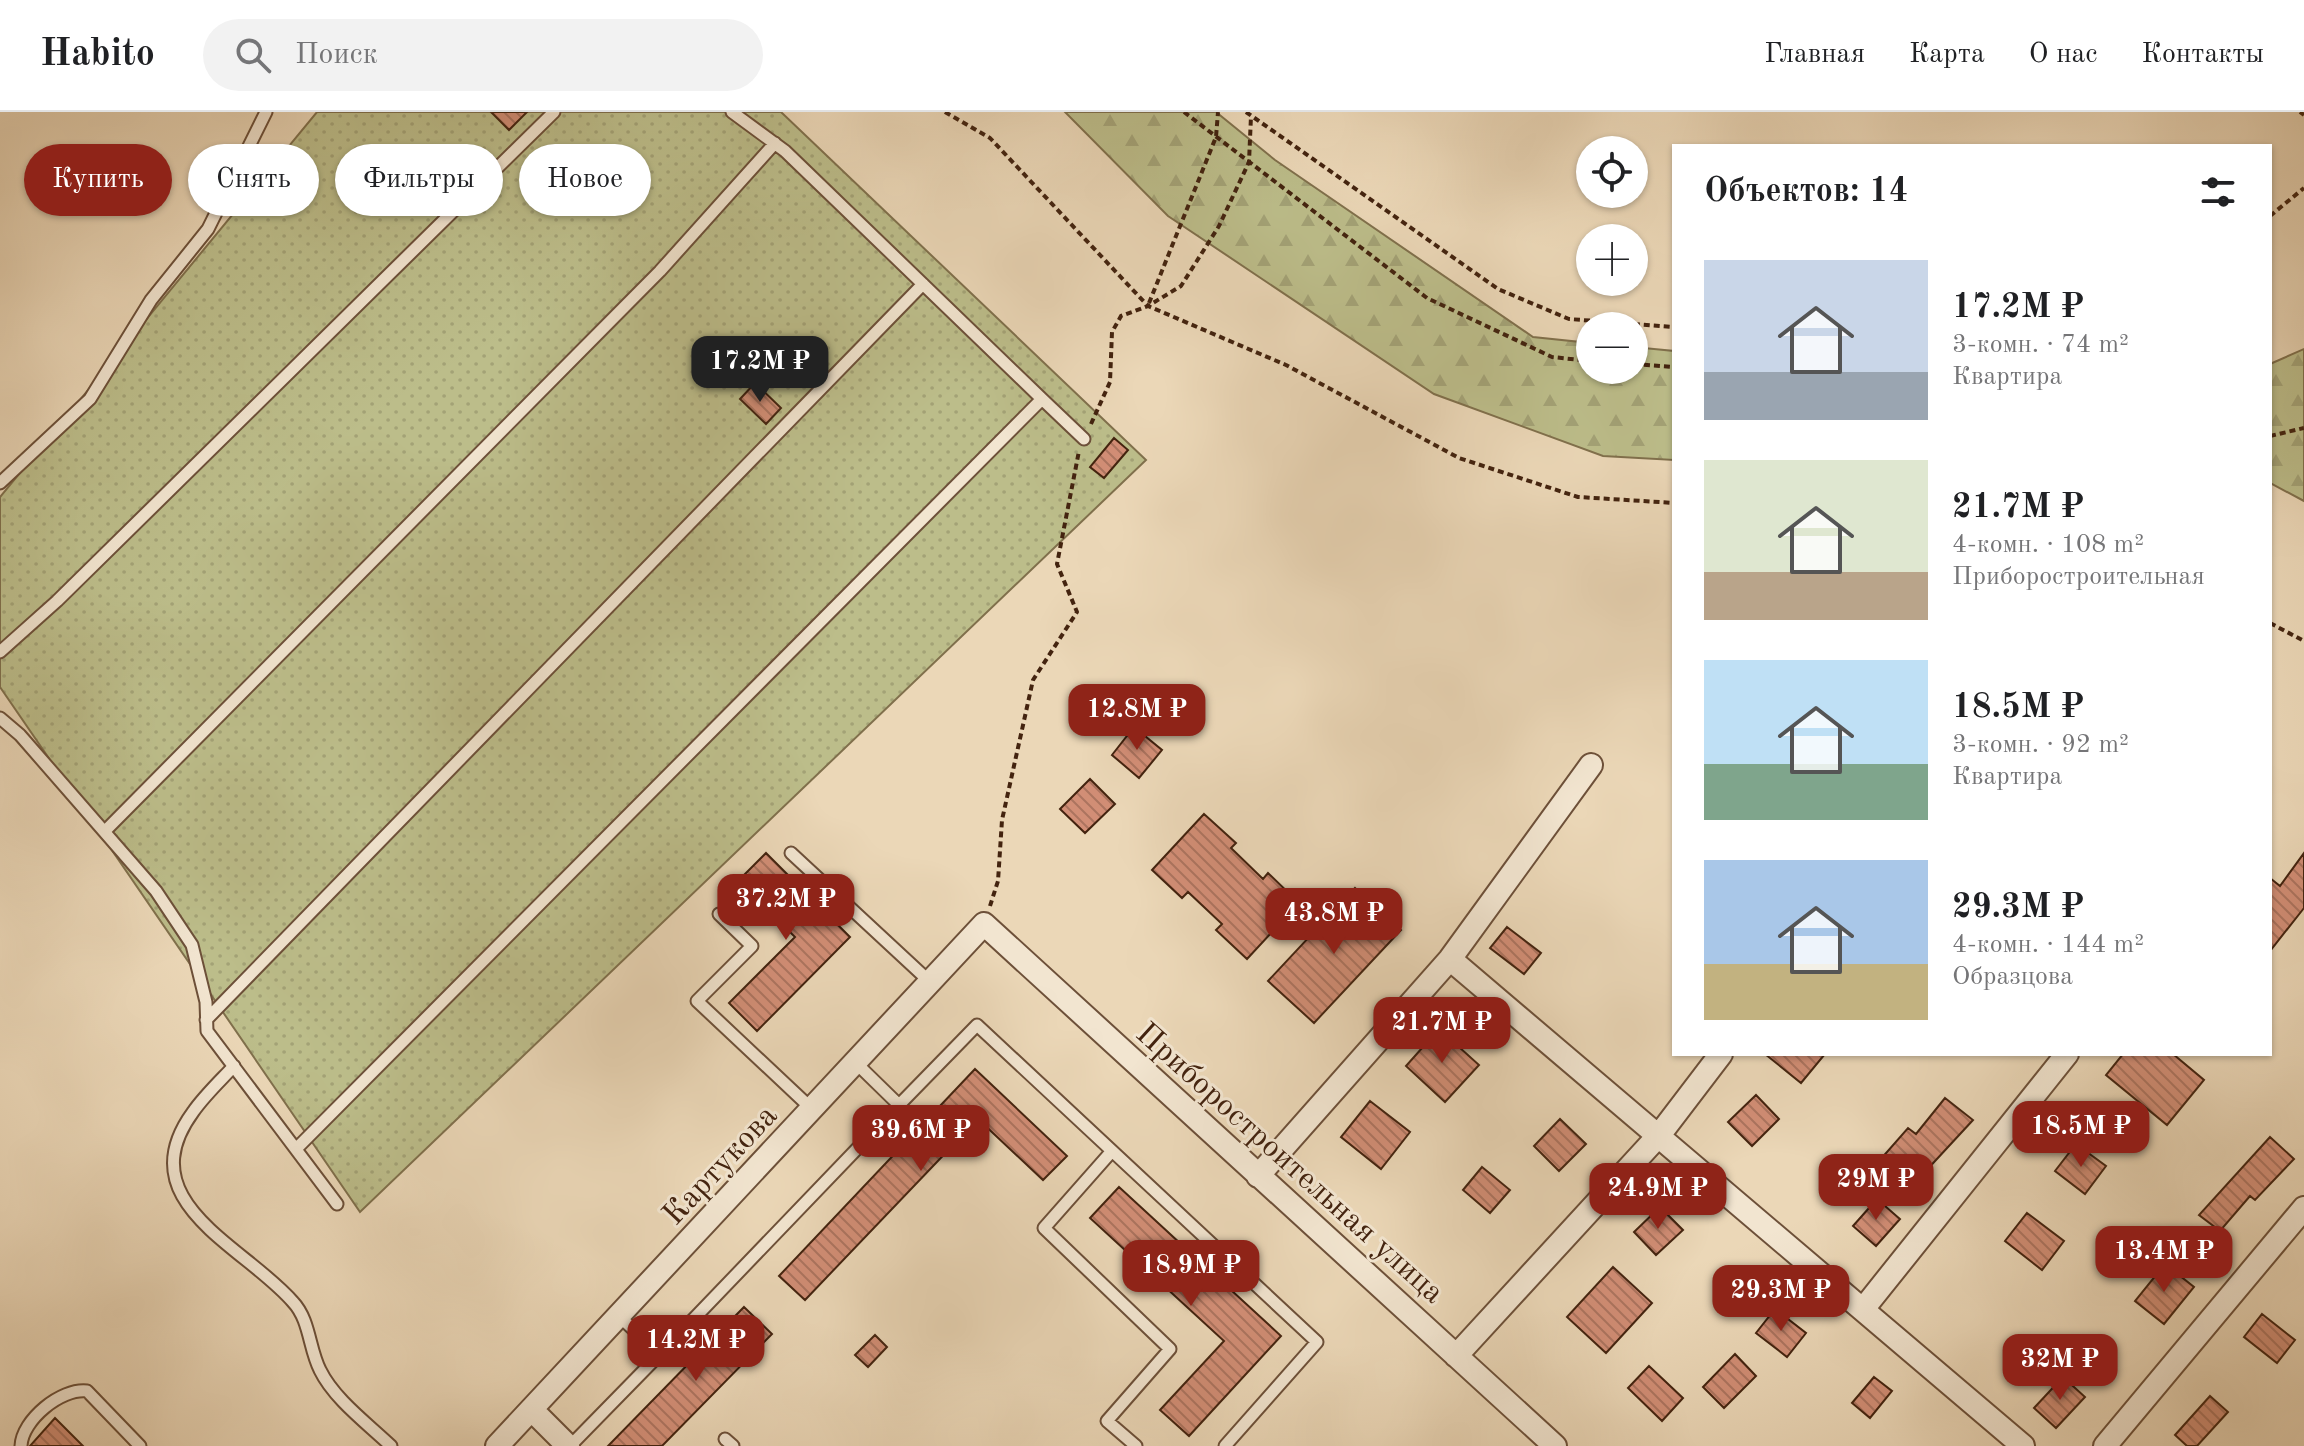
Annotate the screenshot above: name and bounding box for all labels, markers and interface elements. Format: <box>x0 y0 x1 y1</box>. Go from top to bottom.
search box <box>203 19 763 91</box>
icon: search <box>231 33 275 77</box>
text: Habito <box>40 36 155 74</box>
text: Поиск <box>295 40 378 70</box>
text: Главная <box>1764 41 1865 69</box>
text: Карта <box>1909 41 1985 69</box>
text: О нас <box>2029 41 2098 69</box>
text: Контакты <box>2142 41 2264 69</box>
map controls <box>1576 136 1648 384</box>
button: locate <box>1576 136 1648 208</box>
chip: Купить <box>24 144 172 216</box>
chip: Снять <box>188 144 319 216</box>
chip: Фильтры <box>335 144 503 216</box>
chip: Новое <box>519 144 651 216</box>
icon: filters <box>2196 170 2240 214</box>
text: Объектов: 14 <box>1704 175 1908 209</box>
button: + <box>1576 224 1648 296</box>
text: 17.2M ₽ <box>1952 291 2084 325</box>
icon: home <box>1768 292 1864 388</box>
button: − <box>1576 312 1648 384</box>
text: 3-комн. · 74 m² <box>1952 332 2129 358</box>
pin: 17.2M ₽ <box>686 336 834 404</box>
text: 17.2M ₽ <box>709 349 811 375</box>
text: Квартира <box>1952 364 2062 390</box>
text: 21.7M ₽ <box>1952 491 2084 525</box>
icon: home <box>1768 492 1864 588</box>
text: 4-комн. · 108 m² <box>1952 532 2144 558</box>
text: Приборостроительная <box>1952 564 2205 590</box>
pin: 12.8M ₽ <box>1063 684 1211 752</box>
text: 18.5M ₽ <box>1952 691 2084 725</box>
icon: home <box>1768 692 1864 788</box>
text: 12.8M ₽ <box>1086 697 1188 723</box>
text: 3-комн. · 92 m² <box>1952 732 2129 758</box>
text: Квартира <box>1952 764 2062 790</box>
pin: 37.2M ₽ <box>712 874 860 942</box>
text: 37.2M ₽ <box>735 887 837 913</box>
pin: 43.8M ₽ <box>1260 888 1408 956</box>
text: 29.3M ₽ <box>1952 891 2084 925</box>
icon: home <box>1768 892 1864 988</box>
text: 43.8M ₽ <box>1283 901 1385 927</box>
text: 4-комн. · 144 m² <box>1952 932 2144 958</box>
text: Образцова <box>1952 964 2073 990</box>
pin: 21.7M ₽ <box>1368 997 1516 1065</box>
text: 21.7M ₽ <box>1391 1010 1493 1036</box>
street label: Приборостроительная улица <box>1129 1018 1449 1311</box>
street label: Картукова <box>658 1100 784 1232</box>
pin: 18.5M ₽ <box>2007 1101 2155 1169</box>
pin: 39.6M ₽ <box>847 1105 995 1173</box>
text: 18.5M ₽ <box>2030 1114 2132 1140</box>
text: 39.6M ₽ <box>870 1118 972 1144</box>
pin: 29M ₽ <box>1820 1154 1932 1222</box>
pin: 24.9M ₽ <box>1584 1163 1732 1231</box>
text: 29M ₽ <box>1837 1167 1915 1193</box>
text: 24.9M ₽ <box>1607 1176 1709 1202</box>
pin: 13.4M ₽ <box>2090 1226 2238 1294</box>
text: 13.4M ₽ <box>2113 1239 2215 1265</box>
pin: 18.9M ₽ <box>1117 1240 1265 1308</box>
text: 18.9M ₽ <box>1140 1253 1242 1279</box>
pin: 29.3M ₽ <box>1707 1265 1855 1333</box>
text: 29.3M ₽ <box>1730 1278 1832 1304</box>
pin: 14.2M ₽ <box>622 1315 770 1383</box>
text: 14.2M ₽ <box>645 1328 747 1354</box>
pin: 32M ₽ <box>2004 1334 2116 1402</box>
text: 32M ₽ <box>2021 1347 2099 1373</box>

